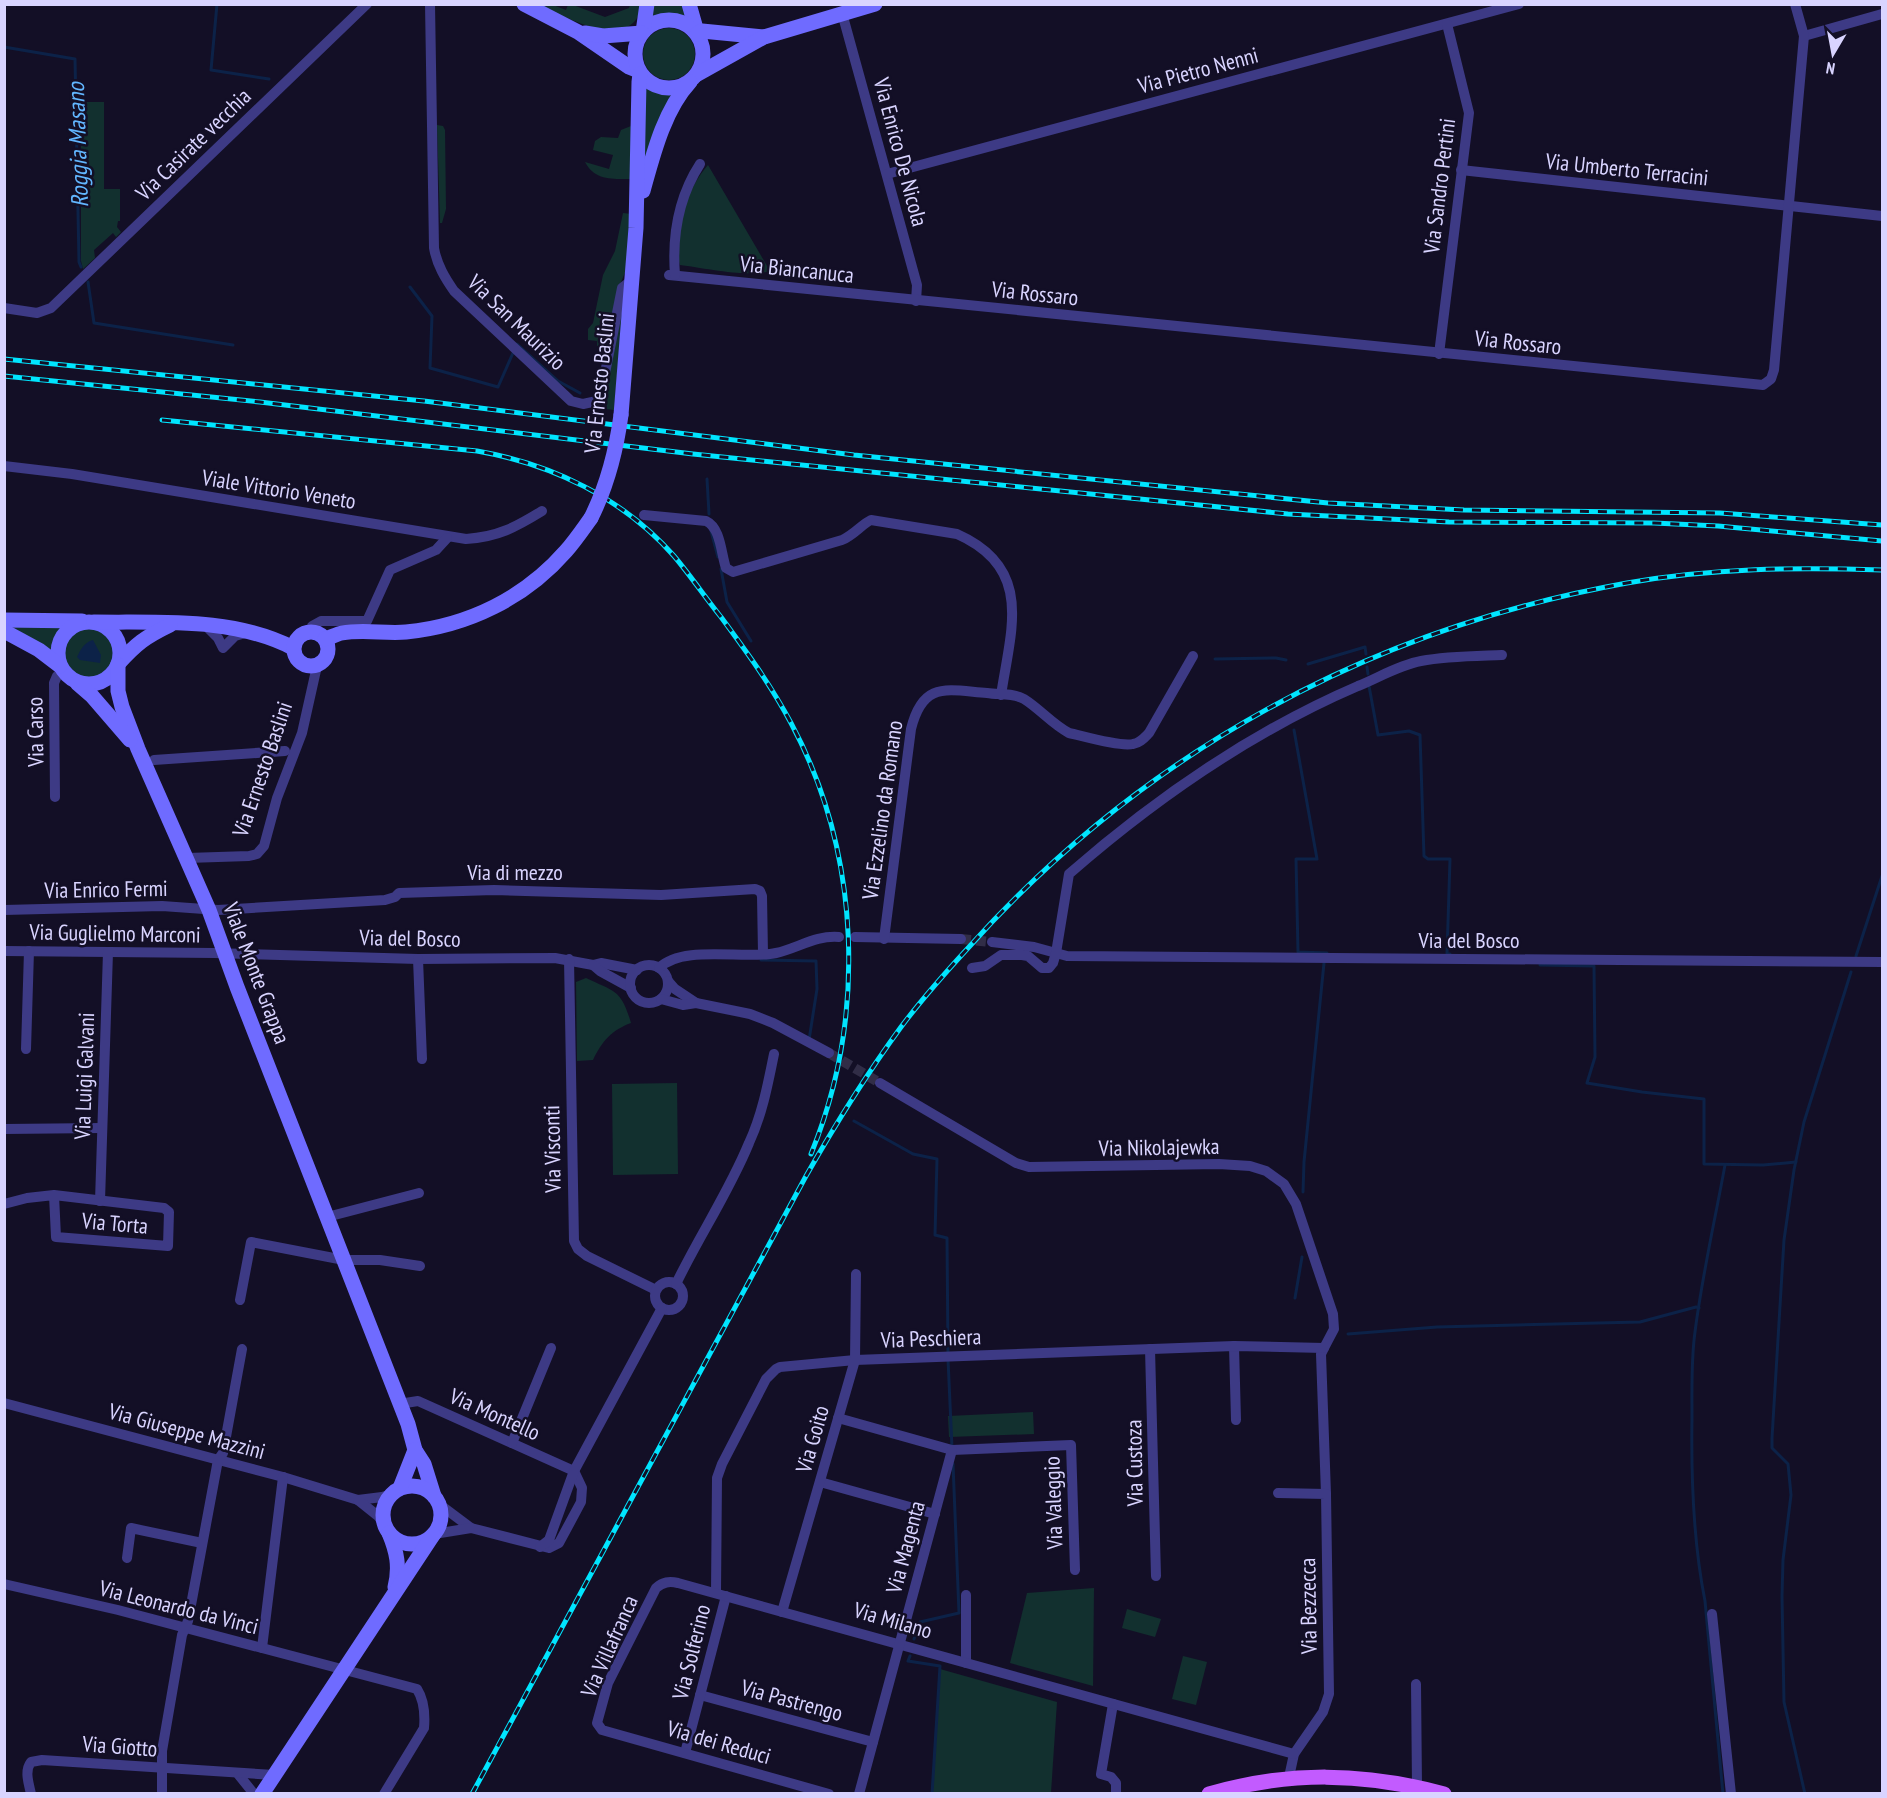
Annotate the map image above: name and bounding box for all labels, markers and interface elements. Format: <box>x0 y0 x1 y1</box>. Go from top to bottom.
north arrow <box>1803 24 1863 84</box>
street label: Via Pietro Nenni <box>1134 40 1261 100</box>
text: N <box>1824 58 1836 79</box>
street label: Via Enrico De Nicola <box>867 74 934 229</box>
water label: Roggia Masano <box>60 80 95 208</box>
street label: Via Casirate vecchia <box>129 82 257 207</box>
street label: Via Sandro Pertini <box>1417 117 1461 256</box>
street label: Via Umberto Terracini <box>1543 146 1710 191</box>
street label: Via Biancanuca <box>738 249 855 289</box>
street label: Via San Maurizio <box>461 267 572 376</box>
street label: Via Rossaro <box>989 274 1080 311</box>
street label: Via Ernesto Baslini <box>578 311 620 456</box>
street label: Via Rossaro <box>1472 323 1563 360</box>
street label: Viale Vittorio Veneto <box>199 463 358 515</box>
street label: Via Carso <box>20 697 50 768</box>
street label: Via Ernesto Baslini <box>225 698 298 841</box>
street label: Via Ezzelino da Romano <box>855 719 908 902</box>
street label: Via di mezzo <box>466 858 563 886</box>
street label: Via Enrico Fermi <box>43 874 168 904</box>
street label: Viale Monte Grappa <box>217 897 297 1048</box>
street label: Via Guglielmo Marconi <box>28 917 201 948</box>
street label: Via del Bosco <box>358 923 461 953</box>
street label: Via del Bosco <box>1417 926 1520 954</box>
street label: Via Luigi Galvani <box>68 1012 100 1141</box>
street label: Via Visconti <box>537 1105 567 1194</box>
street label: Via Nikolajewka <box>1097 1132 1220 1162</box>
street label: Via Torta <box>80 1206 149 1240</box>
street label: Via Peschiera <box>879 1322 982 1354</box>
street label: Via Montello <box>444 1381 545 1446</box>
street label: Via Giuseppe Mazzini <box>105 1396 268 1465</box>
street label: Via Goito <box>789 1402 835 1477</box>
street label: Via Custoza <box>1119 1419 1149 1508</box>
street label: Via Valeggio <box>1037 1456 1069 1551</box>
street label: Via Magenta <box>879 1498 931 1597</box>
street label: Via Bezzecca <box>1293 1558 1323 1655</box>
street label: Via Leonardo da Vinci <box>96 1573 261 1640</box>
street label: Via Villafranca <box>574 1591 644 1702</box>
street label: Via Milano <box>850 1595 935 1645</box>
street label: Via Solferino <box>665 1602 716 1703</box>
street label: Via Pastrengo <box>737 1673 846 1727</box>
street label: Via dei Reduci <box>663 1714 774 1770</box>
street label: Via Giotto <box>81 1729 158 1763</box>

